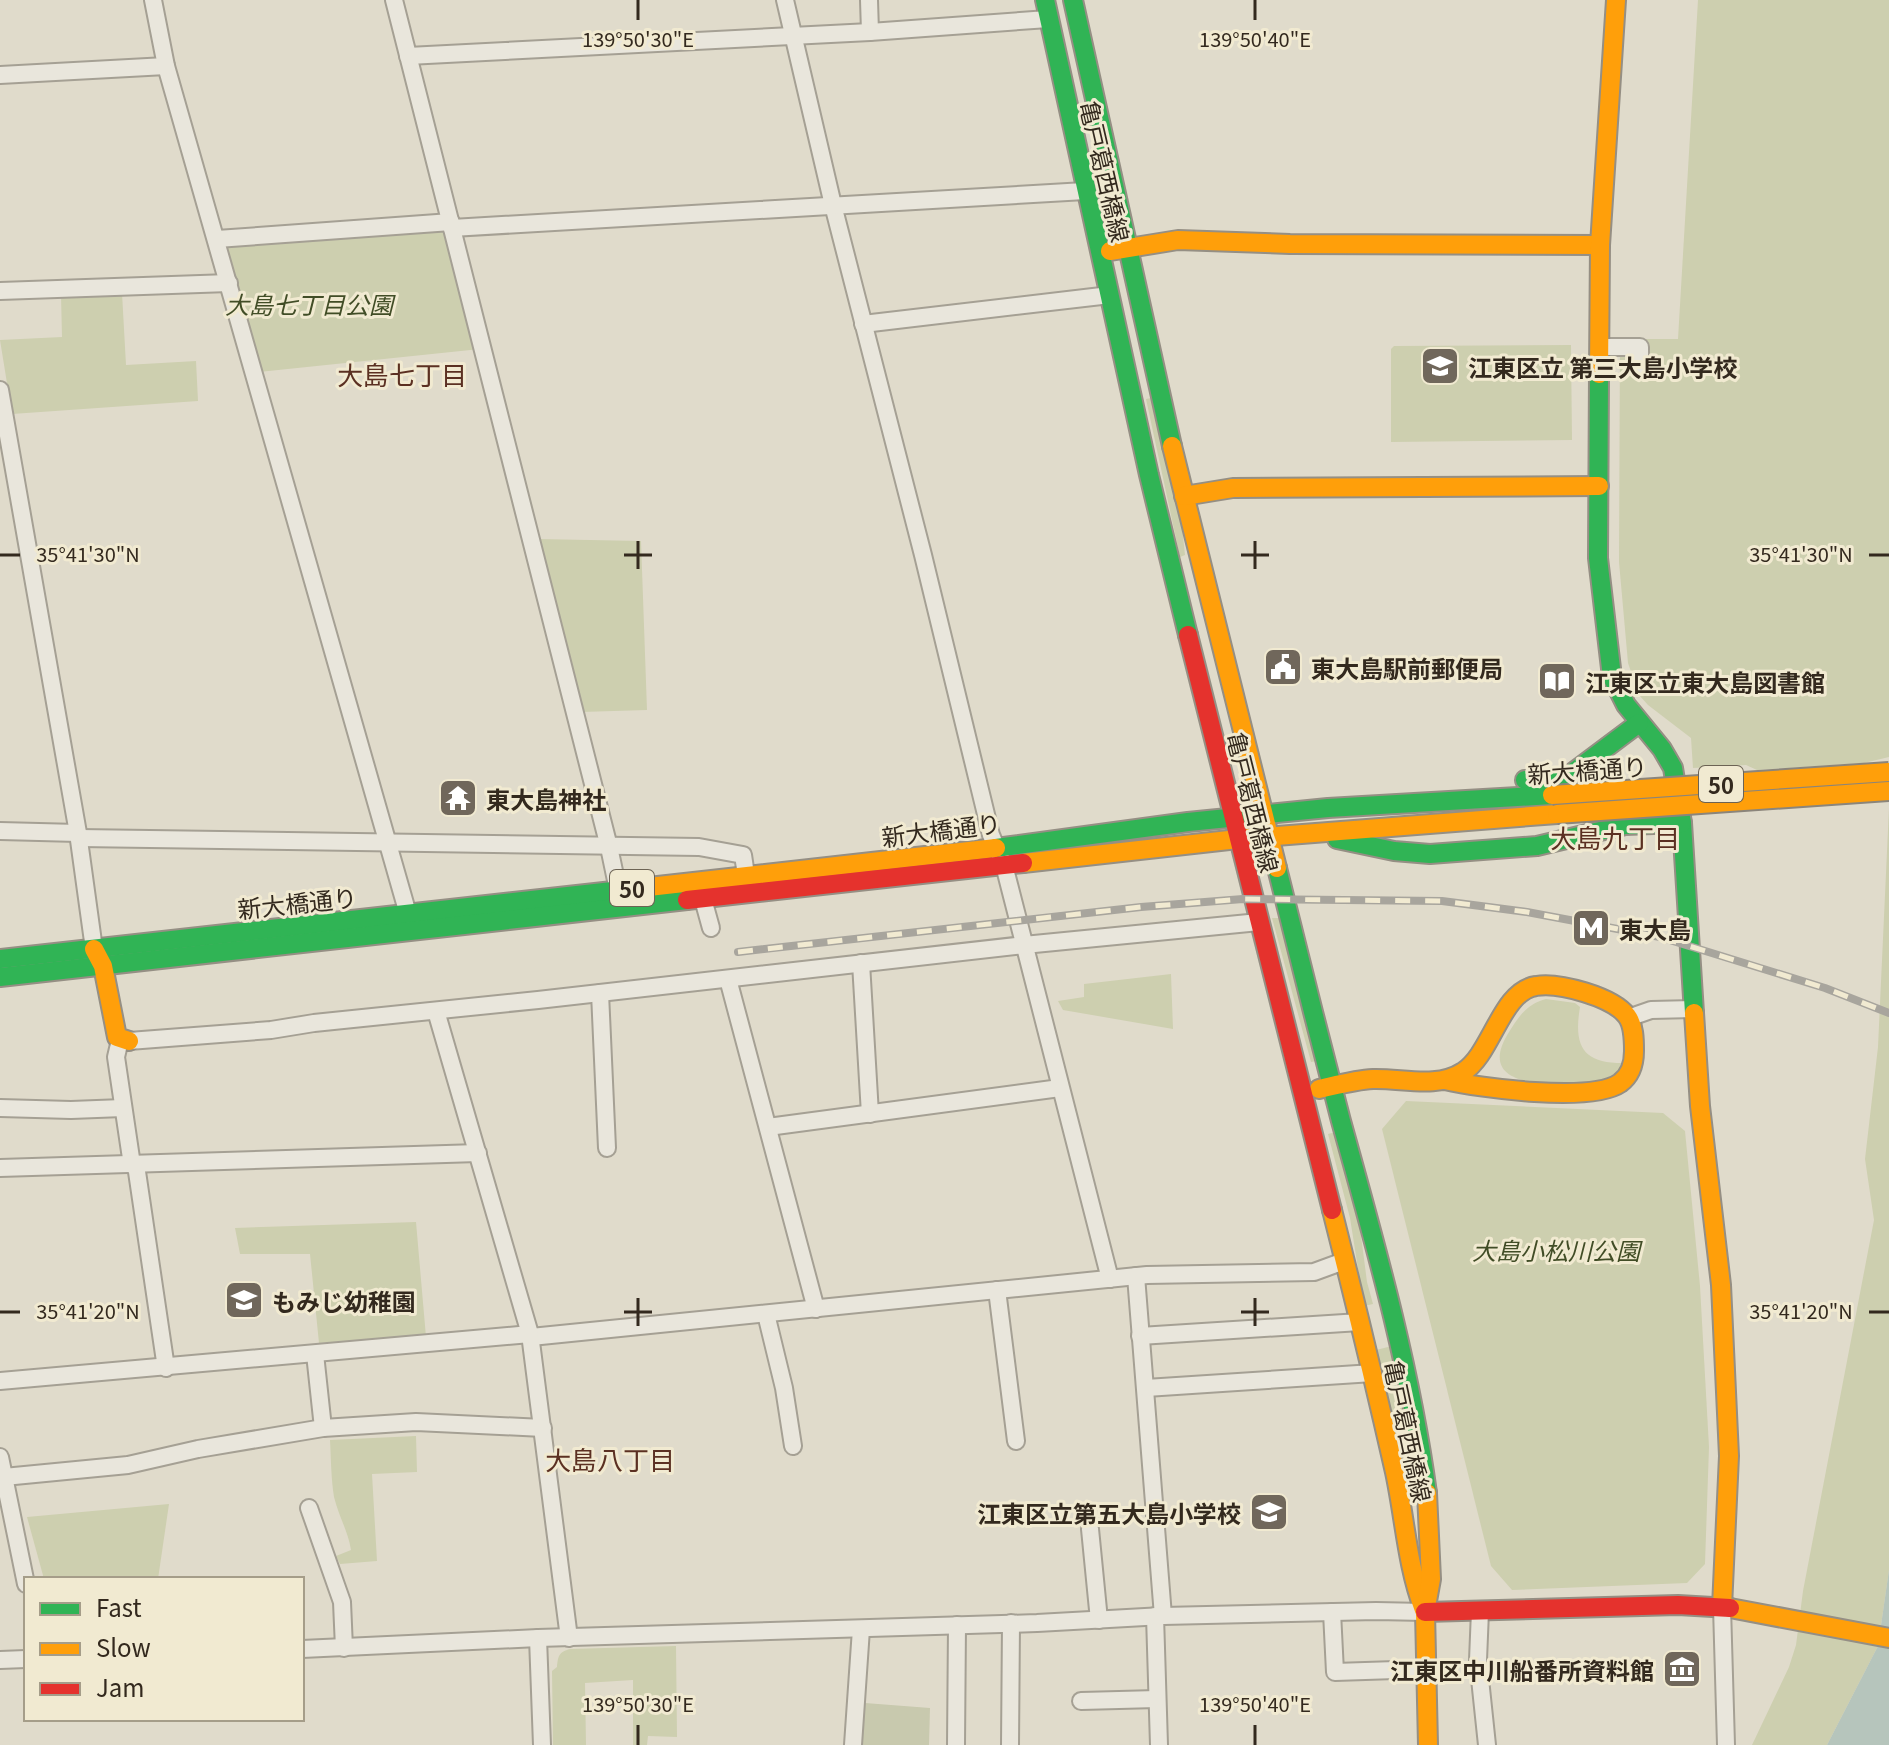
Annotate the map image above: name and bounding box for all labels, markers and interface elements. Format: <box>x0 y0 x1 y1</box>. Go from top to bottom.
text: 139°50'30"E <box>582 24 694 53</box>
text: 139°50'40"E <box>1199 24 1311 53</box>
street label: 亀戸葛西橋線 <box>1073 97 1139 245</box>
park label: 大島七丁目公園 <box>225 286 396 321</box>
school or university icon: 江東区立 第三大島小学校 <box>1419 345 1461 387</box>
place label: 江東区立 第三大島小学校 <box>1468 349 1737 384</box>
district label: 大島七丁目 <box>337 355 467 392</box>
text: 35°41'30"N <box>36 539 140 568</box>
text: 35°41'30"N <box>1749 539 1853 568</box>
public building icon: 東大島駅前郵便局 <box>1262 646 1304 688</box>
place label: 東大島駅前郵便局 <box>1311 650 1503 685</box>
library icon: 江東区立東大島図書館 <box>1536 660 1578 702</box>
place label: 江東区立東大島図書館 <box>1585 664 1825 699</box>
street label: 亀戸葛西橋線 <box>1220 728 1288 876</box>
street label: 新大橋通り <box>1526 747 1648 791</box>
road number: 50 <box>1699 766 1743 802</box>
temple icon: 東大島神社 <box>437 777 479 819</box>
place label: 東大島神社 <box>486 781 606 816</box>
street label: 新大橋通り <box>879 804 1003 854</box>
district label: 大島九丁目 <box>1550 818 1680 855</box>
road number: 50 <box>610 870 654 906</box>
street label: 新大橋通り <box>235 878 359 926</box>
metro station icon: 東大島 <box>1570 907 1612 949</box>
place label: 東大島 <box>1619 911 1691 946</box>
park label: 大島小松川公園 <box>1472 1232 1643 1267</box>
school or university icon: もみじ幼稚園 <box>223 1279 265 1321</box>
place label: もみじ幼稚園 <box>272 1283 416 1318</box>
text: 35°41'20"N <box>36 1296 140 1325</box>
text: 35°41'20"N <box>1749 1296 1853 1325</box>
street label: 亀戸葛西橋線 <box>1377 1357 1441 1505</box>
district label: 大島八丁目 <box>545 1440 675 1477</box>
school or university icon: 江東区立第五大島小学校 <box>1248 1491 1290 1533</box>
place label: 江東区立第五大島小学校 <box>977 1495 1241 1530</box>
legend <box>24 1577 304 1721</box>
text: Fast <box>96 1589 141 1624</box>
text: Slow <box>96 1629 151 1664</box>
museum icon: 江東区中川船番所資料館 <box>1661 1648 1703 1690</box>
place label: 江東区中川船番所資料館 <box>1390 1652 1654 1687</box>
text: Jam <box>96 1669 145 1704</box>
text: 139°50'30"E <box>582 1689 694 1718</box>
text: 139°50'40"E <box>1199 1689 1311 1718</box>

